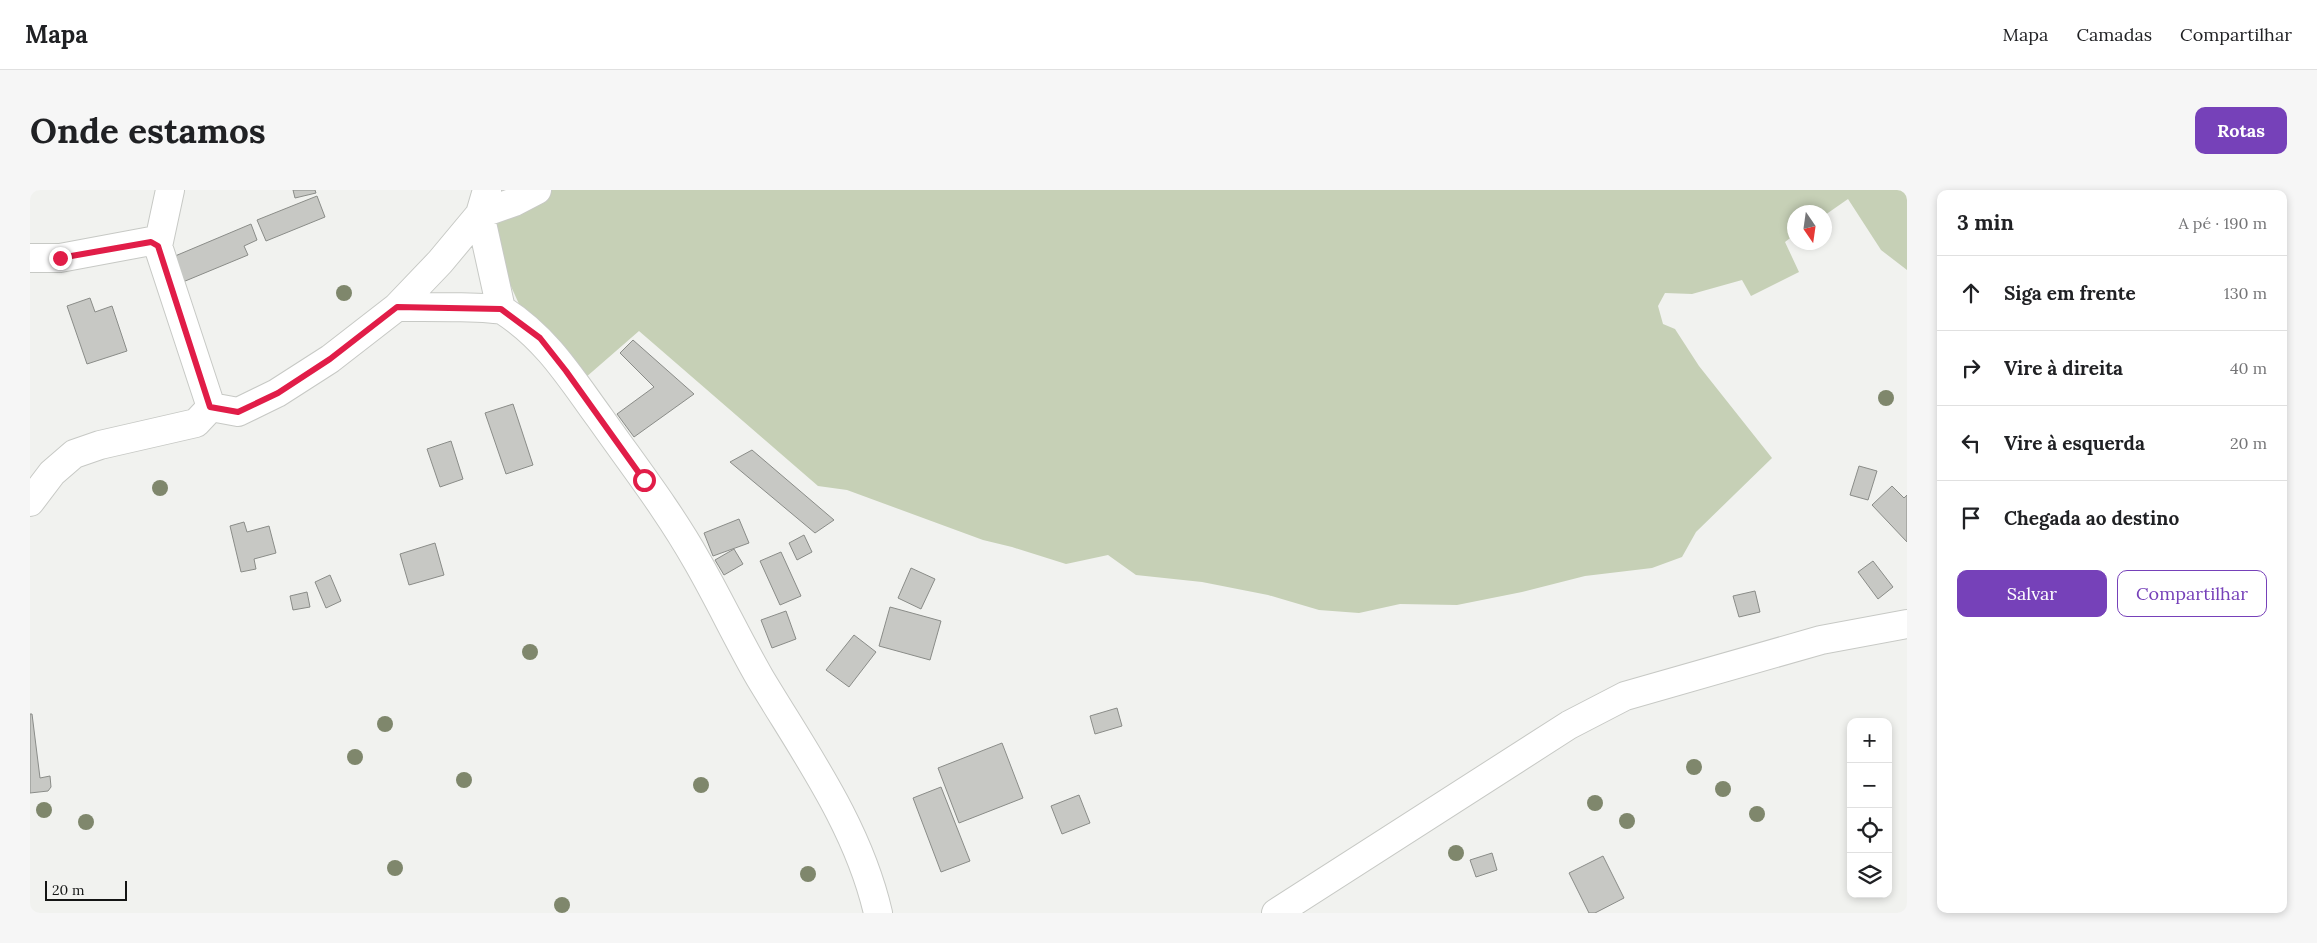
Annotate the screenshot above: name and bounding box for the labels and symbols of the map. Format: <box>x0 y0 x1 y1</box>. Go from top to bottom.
north arrow <box>1787 205 1832 250</box>
route end <box>49 247 72 270</box>
route start <box>633 469 656 492</box>
scale bar <box>45 878 128 901</box>

